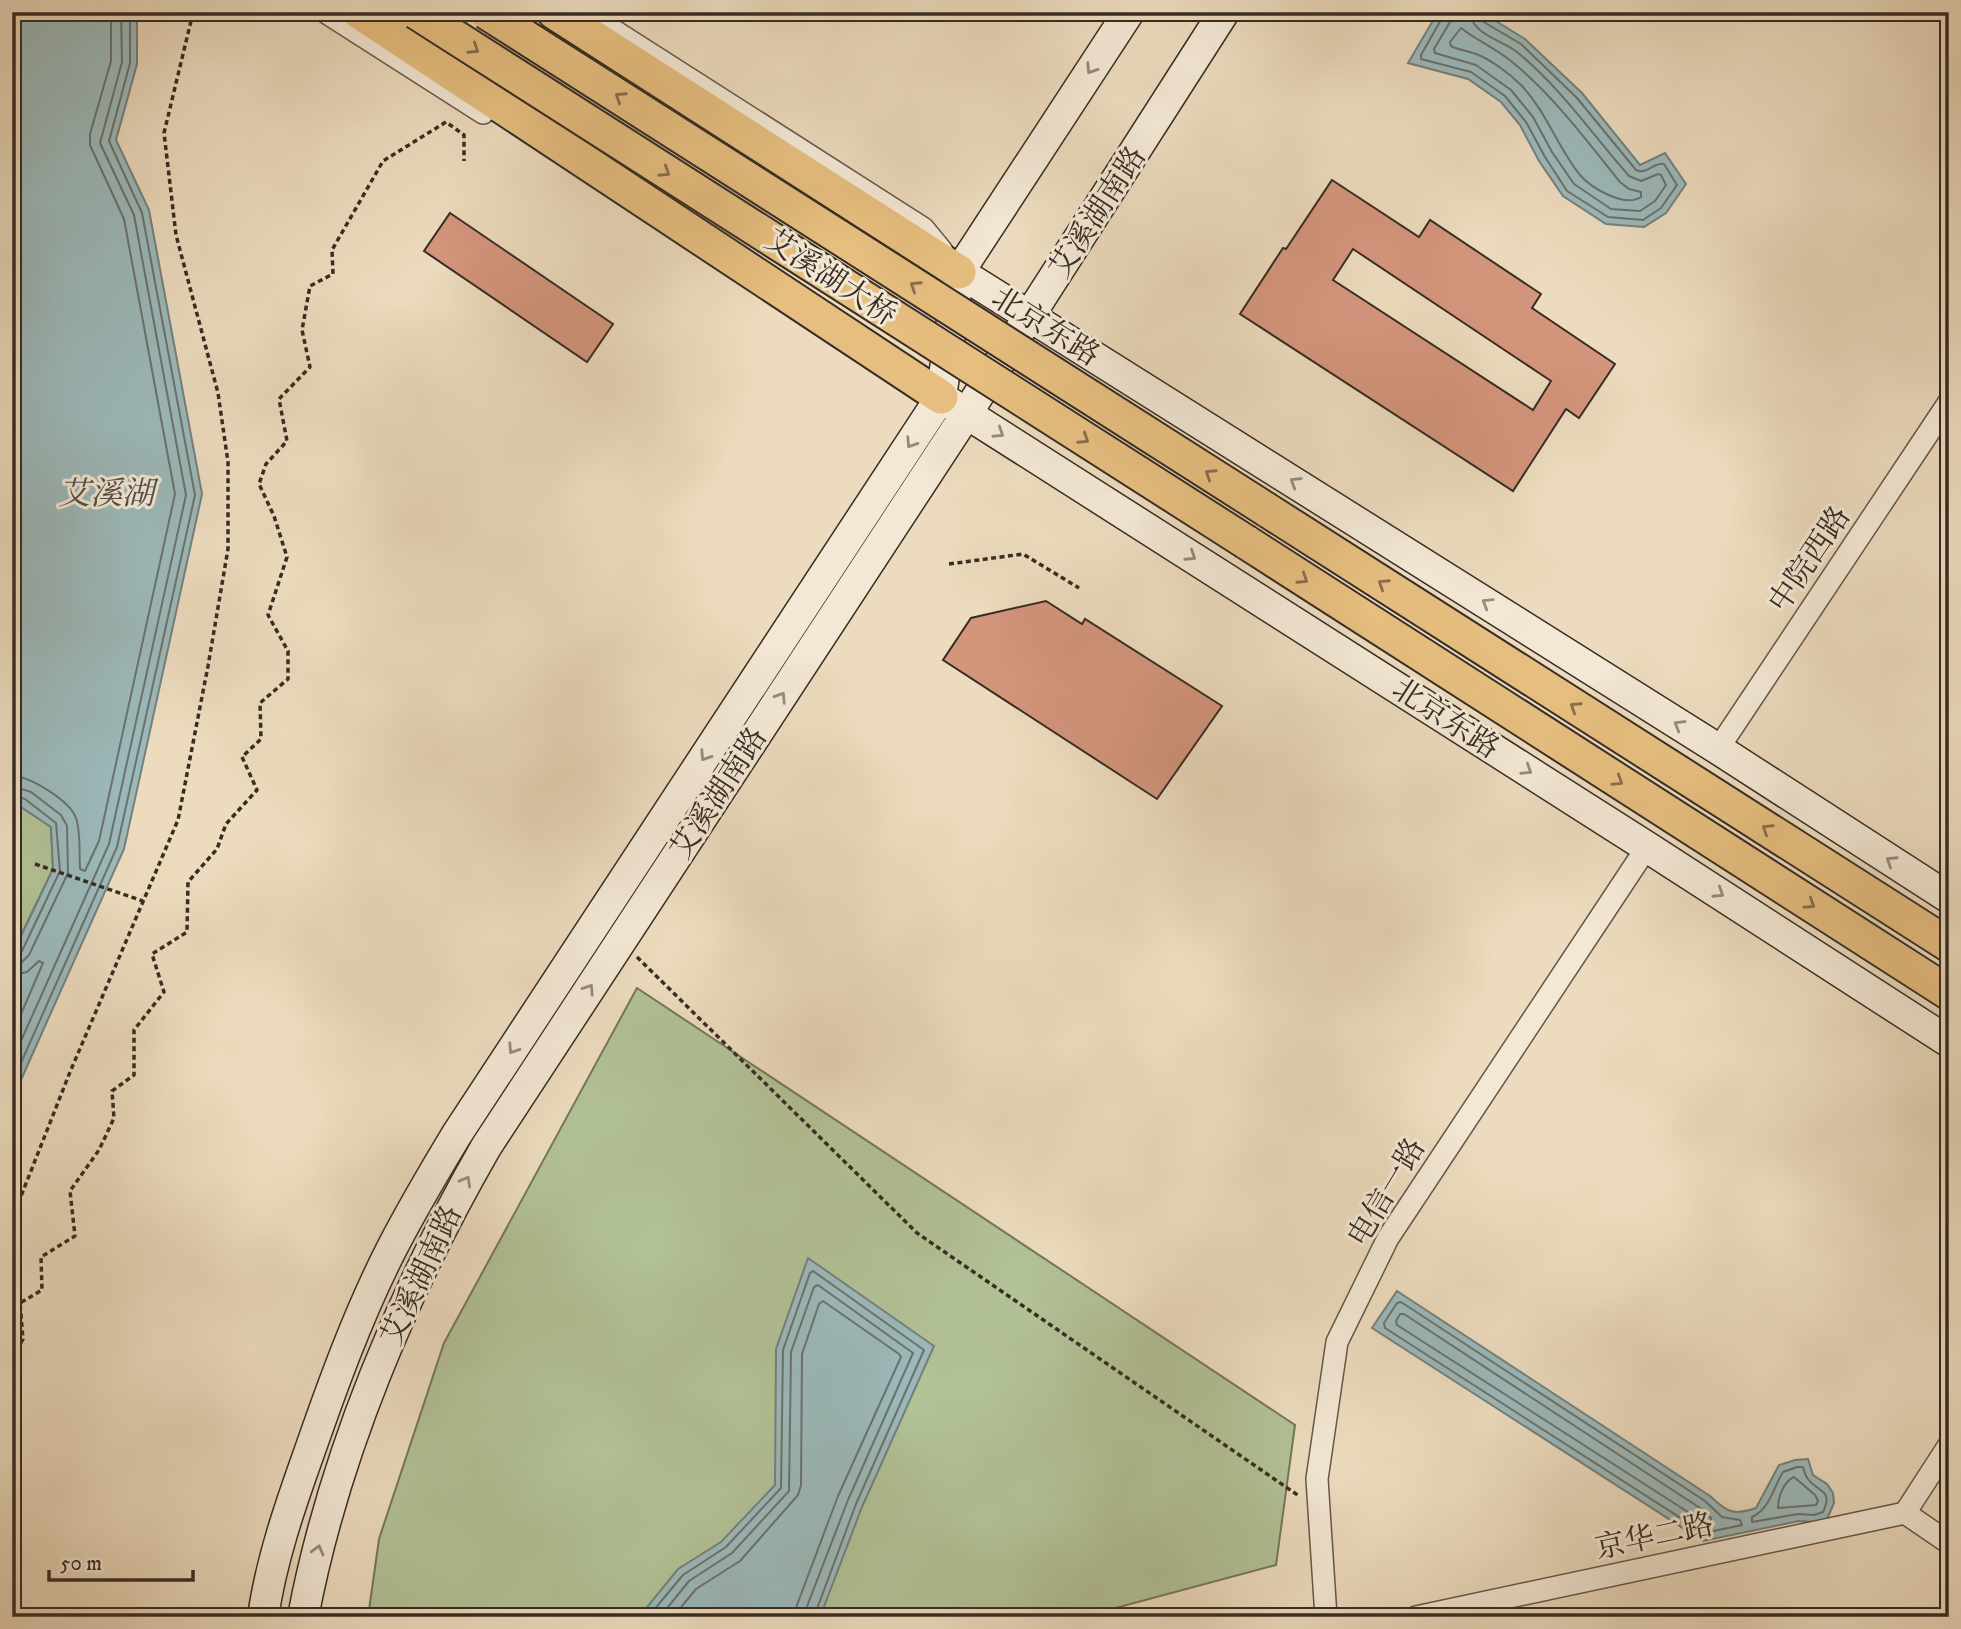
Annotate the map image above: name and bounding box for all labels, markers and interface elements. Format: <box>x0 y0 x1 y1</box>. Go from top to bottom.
one-way arrow <box>466 41 479 54</box>
one-way arrow <box>1087 62 1100 75</box>
one-way arrow <box>614 93 627 106</box>
street label: 艾溪湖南路 <box>1042 140 1155 286</box>
one-way arrow <box>658 163 671 176</box>
street label: 艾溪湖大桥 <box>757 222 903 335</box>
street label: 北京东路 <box>985 280 1106 375</box>
one-way arrow <box>909 281 922 294</box>
one-way arrow <box>991 425 1004 438</box>
one-way arrow <box>1076 431 1089 444</box>
one-way arrow <box>906 436 919 449</box>
one-way arrow <box>1204 469 1217 482</box>
water label: 艾溪湖 <box>58 475 159 515</box>
one-way arrow <box>1289 478 1302 491</box>
street label: 中院西路 <box>1761 500 1859 620</box>
one-way arrow <box>1183 547 1196 560</box>
one-way arrow <box>1295 571 1308 584</box>
one-way arrow <box>1378 580 1391 593</box>
one-way arrow <box>1482 599 1495 612</box>
street label: 北京东路 <box>1385 671 1506 767</box>
one-way arrow <box>773 692 785 705</box>
one-way arrow <box>1570 702 1583 715</box>
one-way arrow <box>1674 720 1687 733</box>
street label: 艾溪湖南路 <box>663 721 776 867</box>
one-way arrow <box>701 748 713 761</box>
one-way arrow <box>1520 762 1533 775</box>
one-way arrow <box>1611 773 1624 786</box>
one-way arrow <box>1762 824 1775 837</box>
one-way arrow <box>1886 856 1899 869</box>
one-way arrow <box>1711 885 1724 898</box>
one-way arrow <box>1802 896 1815 908</box>
one-way arrow <box>581 984 594 997</box>
one-way arrow <box>508 1041 521 1054</box>
street label: 电信一路 <box>1341 1132 1434 1254</box>
one-way arrow <box>458 1176 471 1188</box>
street label: 艾溪湖南路 <box>374 1200 471 1351</box>
street label: 京华二路 <box>1592 1507 1717 1568</box>
scale bar <box>49 1538 192 1582</box>
one-way arrow <box>310 1544 324 1556</box>
text: 50 m <box>60 1551 102 1577</box>

